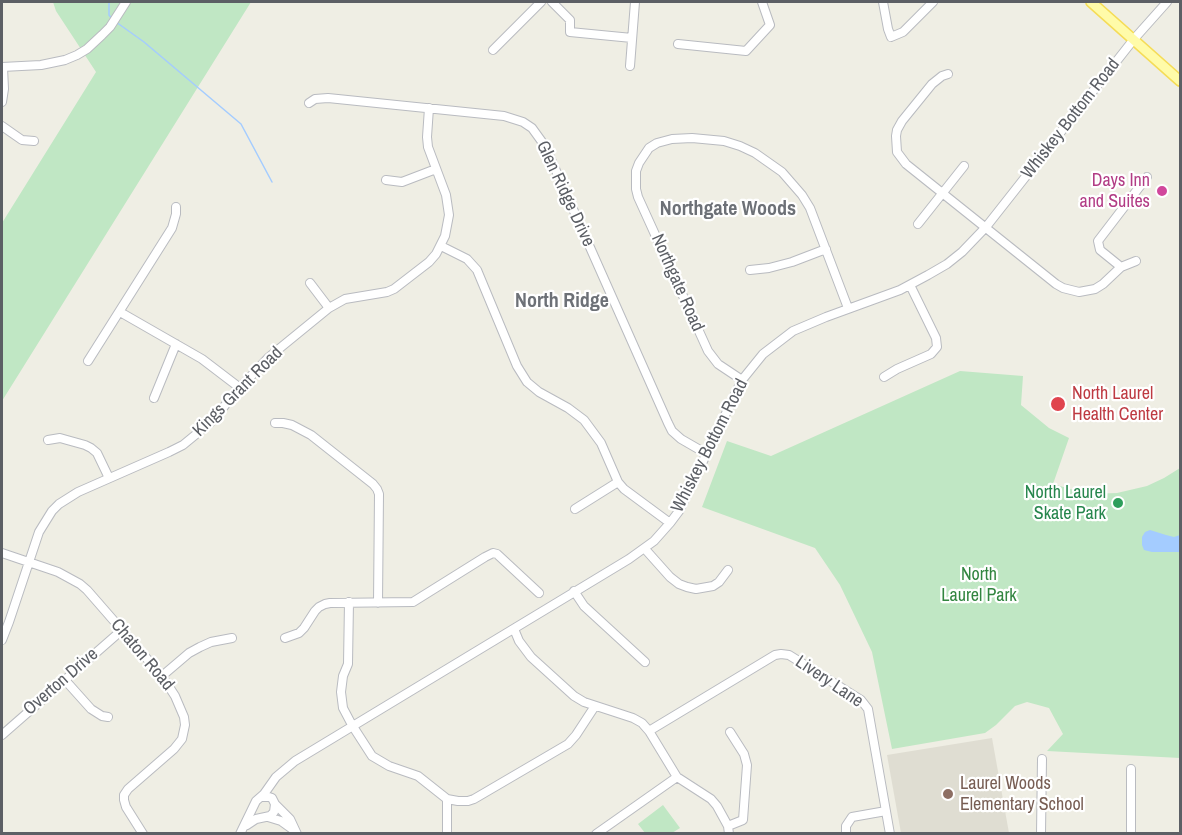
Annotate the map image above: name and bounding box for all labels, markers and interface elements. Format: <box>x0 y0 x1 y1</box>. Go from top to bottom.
street label: Whiskey Bottom Road <box>1017 54 1125 184</box>
street label: Glen Ridge Drive <box>531 138 599 250</box>
place label: Days Inn and Suites <box>1079 170 1150 213</box>
marker: Days Inn and Suites <box>1155 184 1169 198</box>
district label: Northgate Woods <box>660 198 796 222</box>
street label: Northgate Road <box>646 231 708 335</box>
district label: North Ridge <box>515 290 609 314</box>
street label: Kings Grant Road <box>189 343 287 441</box>
street label: Whiskey Bottom Road <box>667 376 753 516</box>
place label: North Laurel Health Center <box>1072 383 1163 426</box>
marker: North Laurel Health Center <box>1049 395 1067 413</box>
place label: North Laurel Skate Park <box>1025 482 1106 524</box>
marker: North Laurel Skate Park <box>1111 496 1125 510</box>
park label: North Laurel Park <box>941 564 1017 606</box>
street label: Chaton Road <box>106 615 178 695</box>
street label: Overton Drive <box>19 644 103 720</box>
street label: Livery Lane <box>791 651 867 713</box>
place label: Laurel Woods Elementary School <box>960 773 1084 816</box>
marker: Laurel Woods Elementary School <box>941 787 955 801</box>

